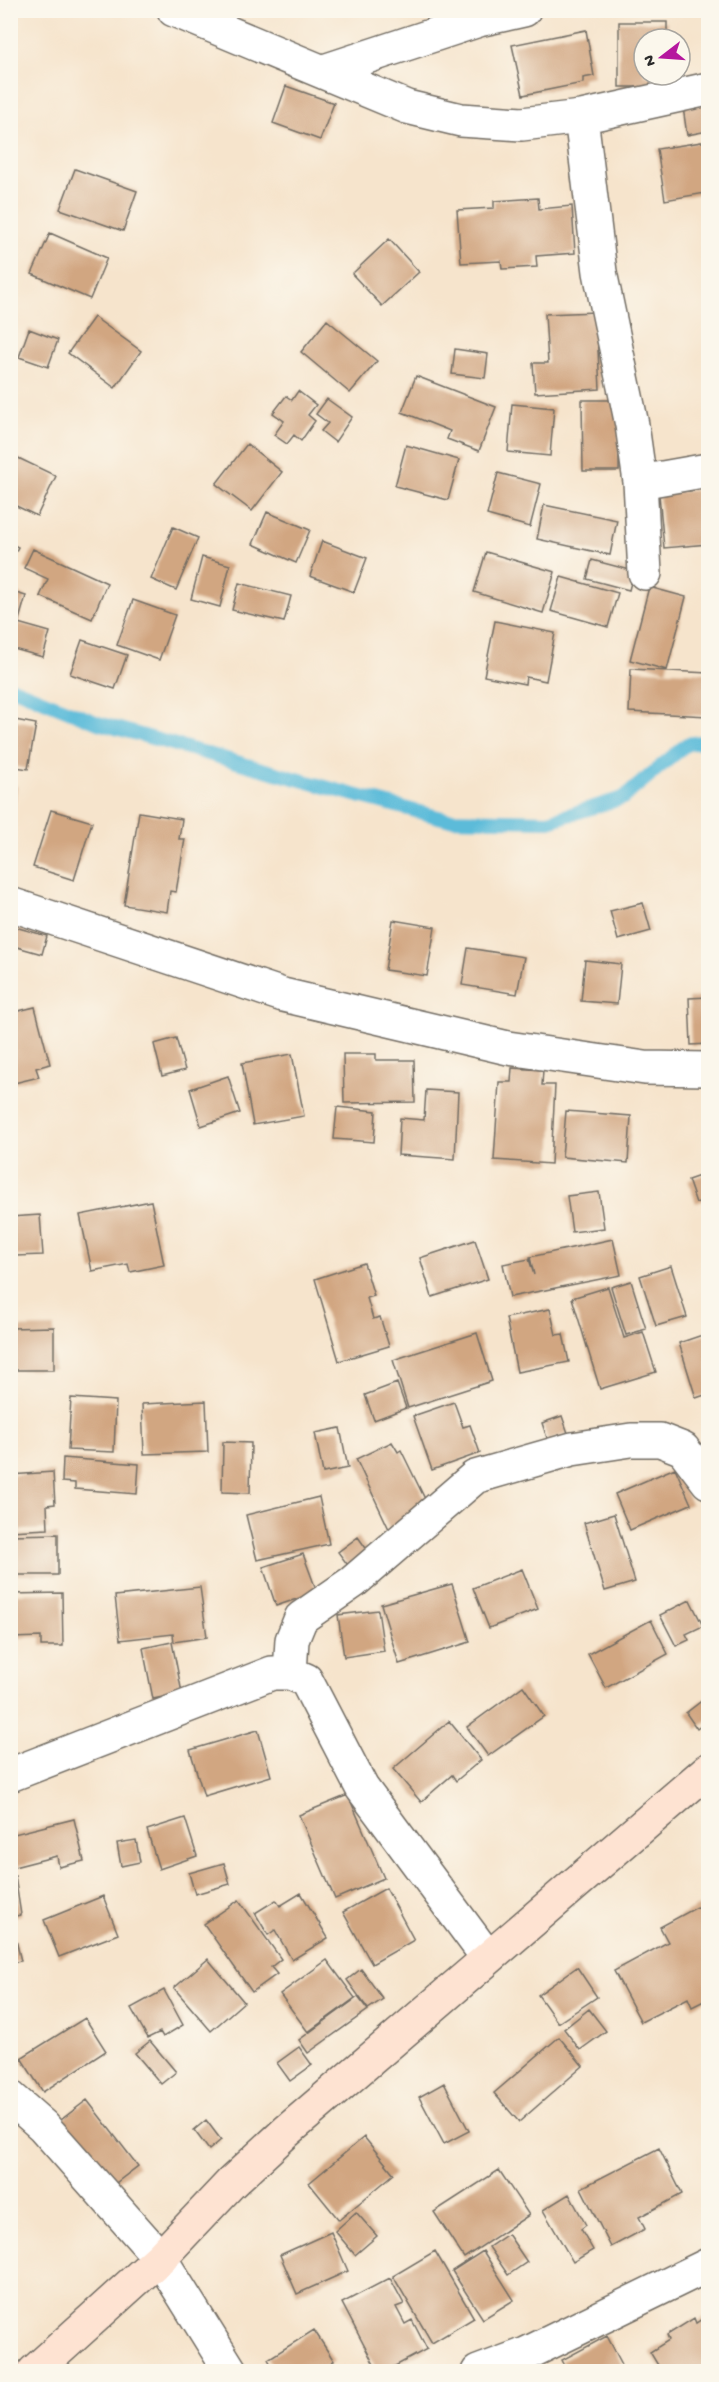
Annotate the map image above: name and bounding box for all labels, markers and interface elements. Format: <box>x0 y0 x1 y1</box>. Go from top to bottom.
north arrow <box>632 27 692 87</box>
text: N <box>640 52 662 68</box>

